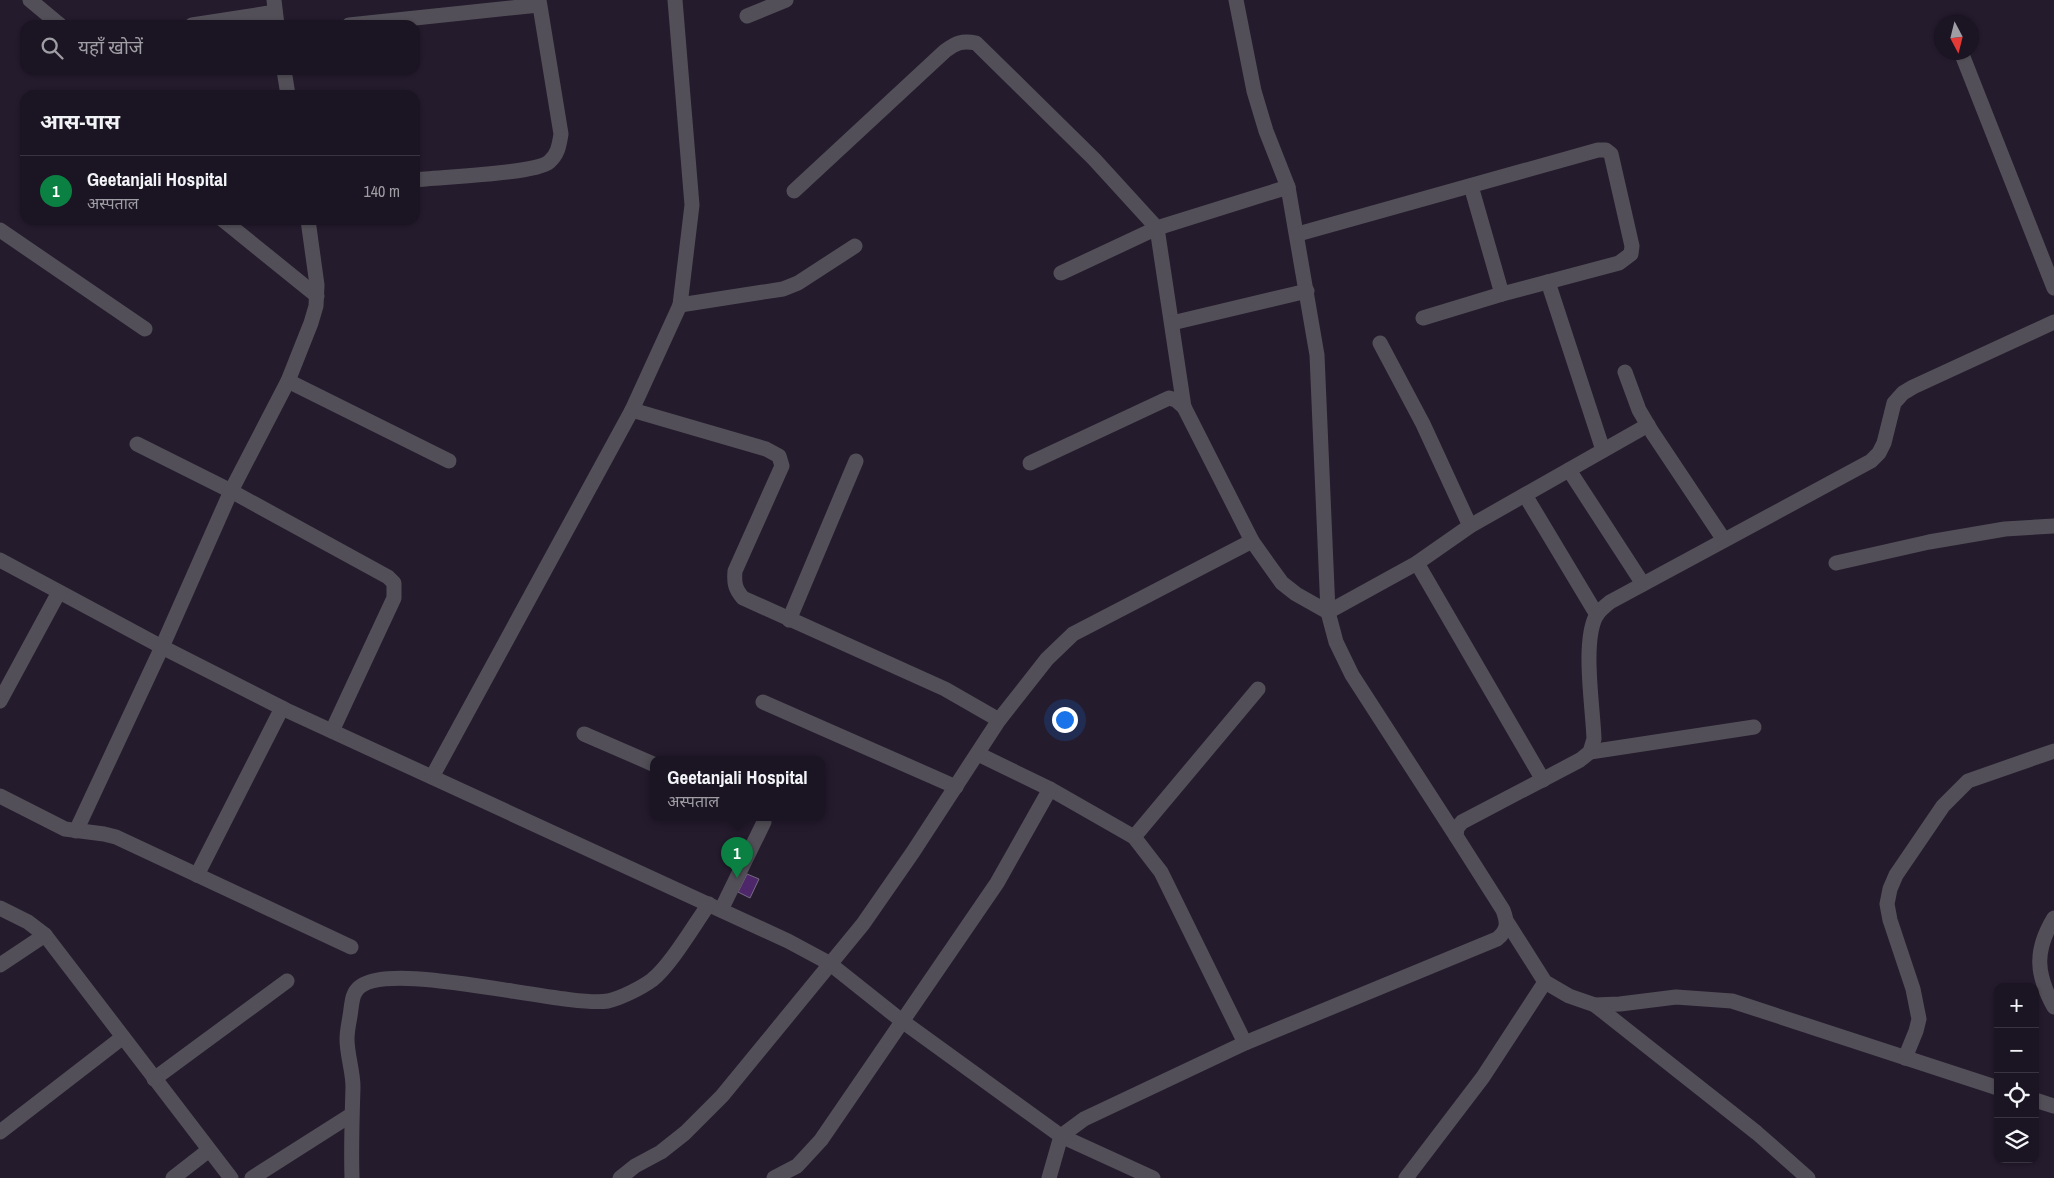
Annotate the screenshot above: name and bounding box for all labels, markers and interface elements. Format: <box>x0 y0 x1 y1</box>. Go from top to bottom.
north arrow <box>1934 15 1979 60</box>
search box <box>20 20 420 75</box>
icon: search <box>38 34 66 62</box>
text: यहाँ खोजें <box>78 34 143 60</box>
text: आस-पास <box>40 107 120 136</box>
text: Geetanjali Hospital <box>87 166 227 192</box>
text: 1 <box>52 180 60 202</box>
text: 140 m <box>364 180 400 202</box>
text: अस्पताल <box>87 192 139 214</box>
your location <box>1052 707 1078 733</box>
popup <box>650 756 825 821</box>
text: Geetanjali Hospital <box>667 764 808 790</box>
text: अस्पताल <box>667 790 719 812</box>
pin: 1 <box>721 837 753 878</box>
map controls <box>1994 983 2039 1163</box>
button: + <box>1994 983 2039 1028</box>
button: − <box>1994 1028 2039 1073</box>
button: locate <box>1994 1073 2039 1118</box>
button: layers <box>1994 1118 2039 1163</box>

